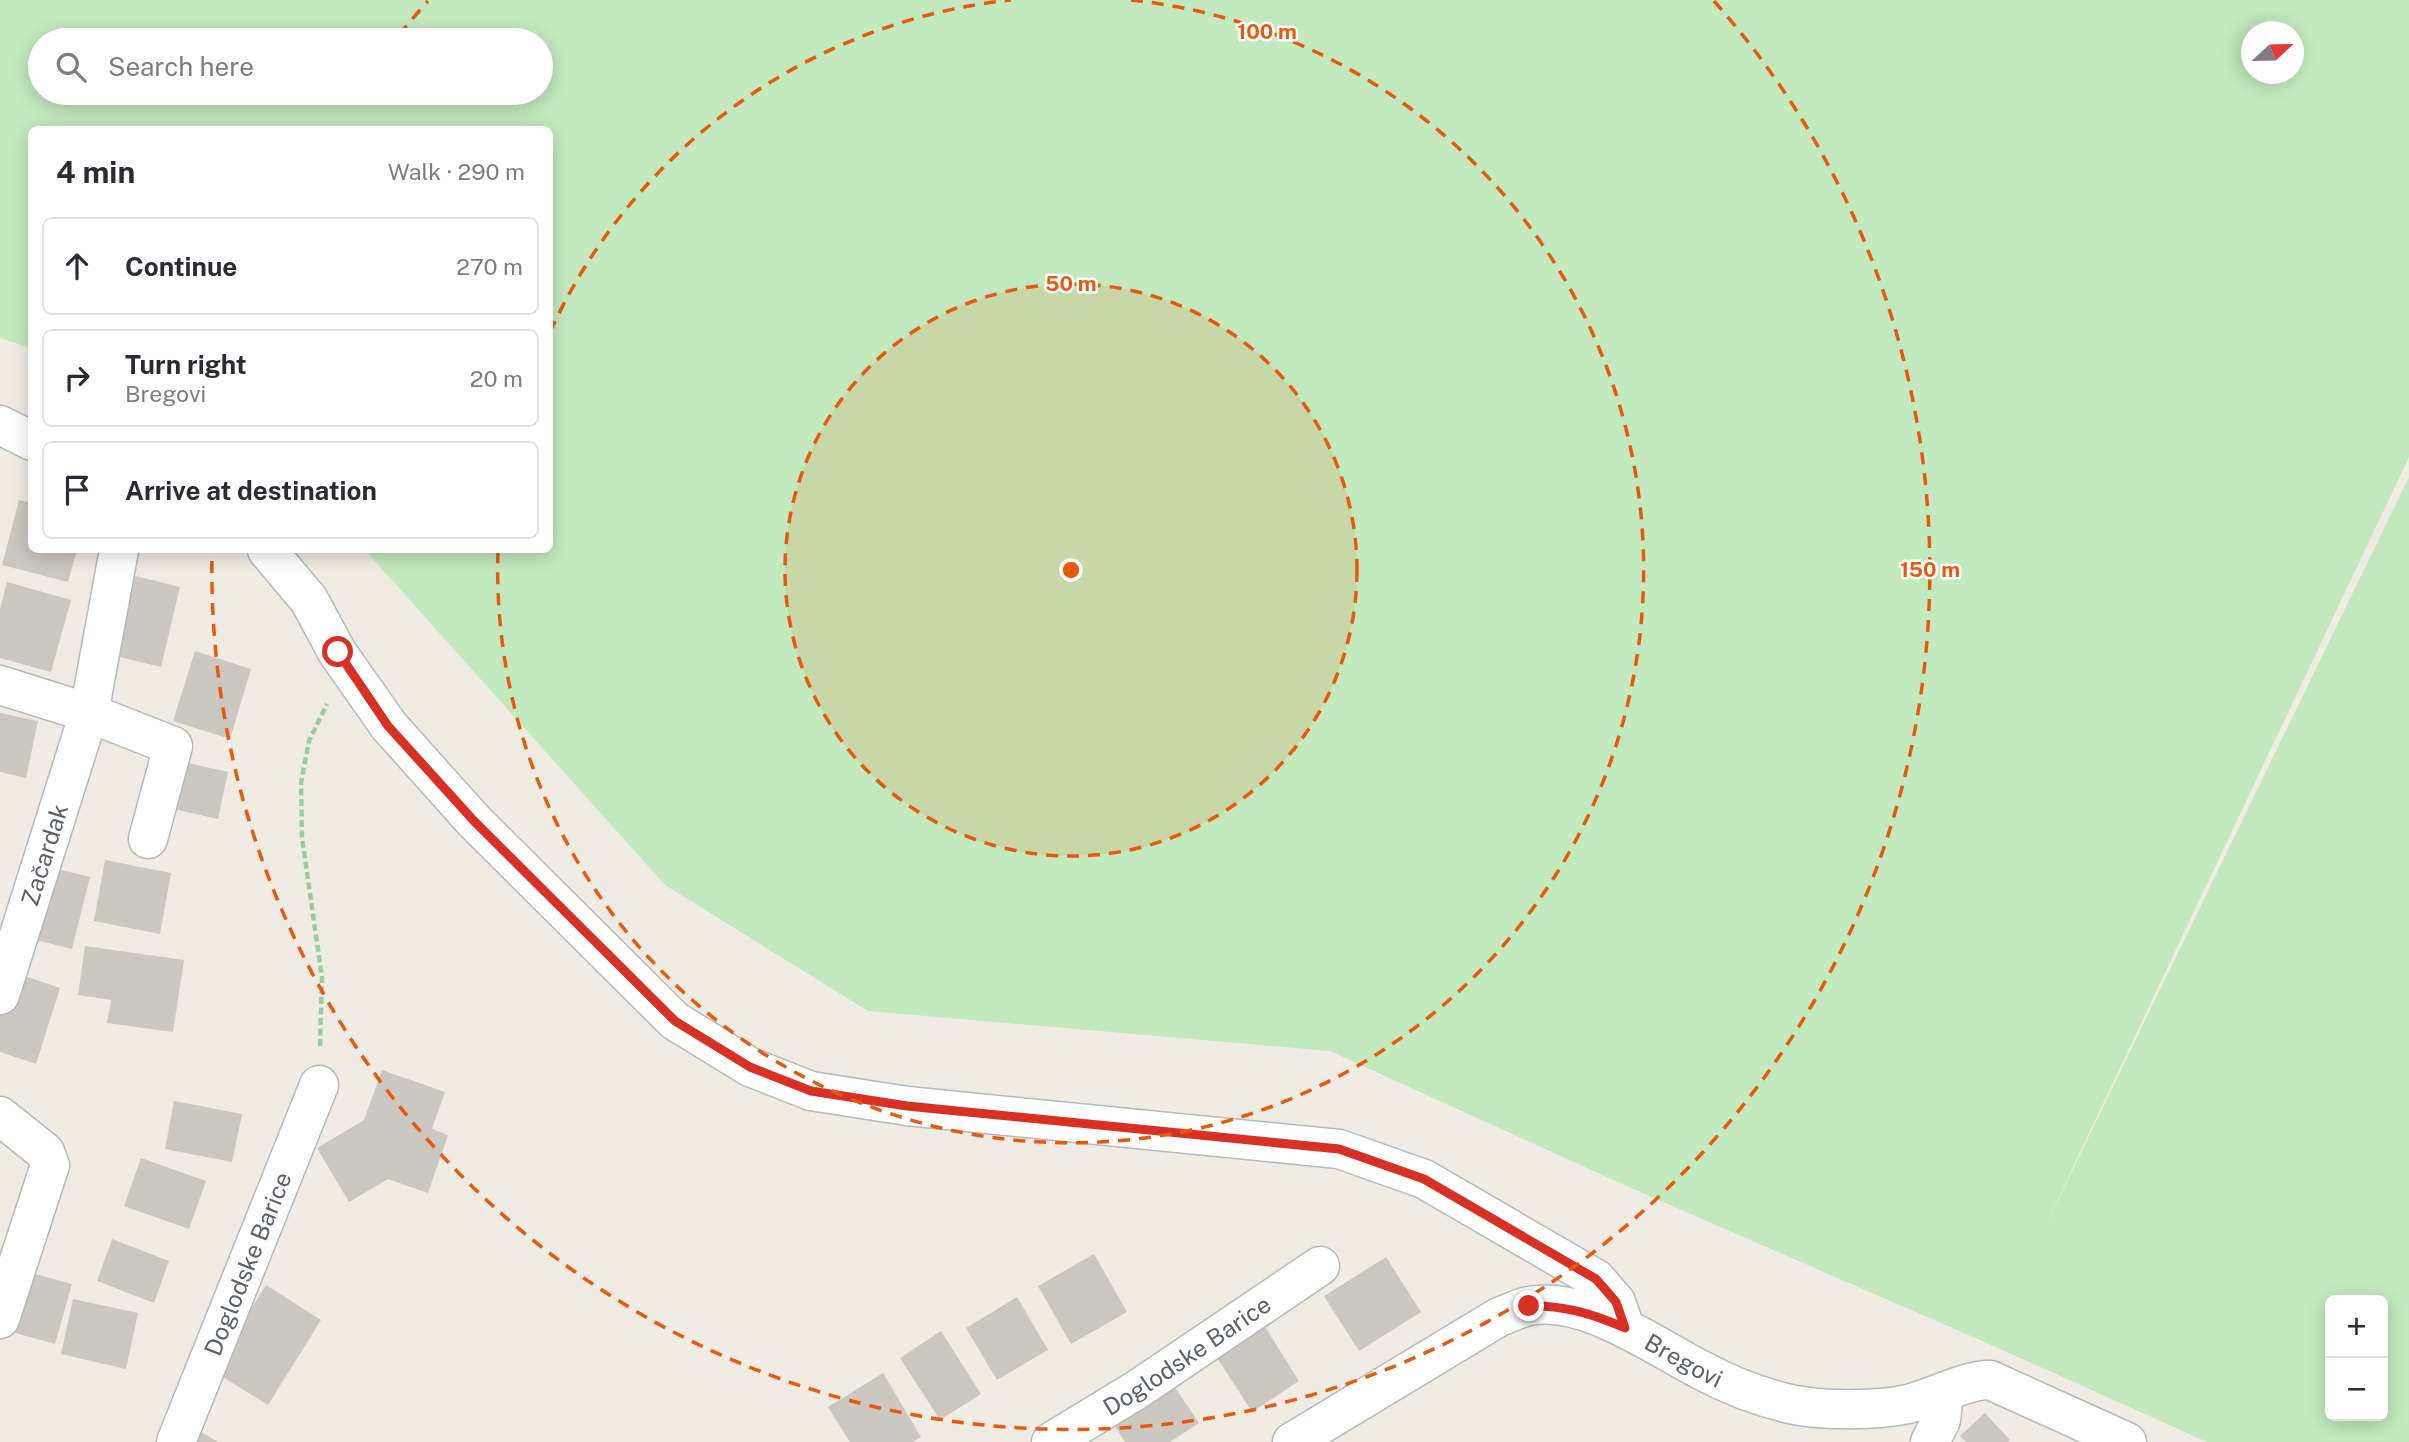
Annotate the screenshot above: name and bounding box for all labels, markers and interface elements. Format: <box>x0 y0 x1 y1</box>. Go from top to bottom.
text: 100 m <box>1237 19 1297 44</box>
north arrow <box>2241 21 2304 84</box>
search box <box>28 28 553 105</box>
icon: search <box>52 48 90 86</box>
text: Search here <box>108 51 254 82</box>
text: 4 min <box>56 154 135 190</box>
text: Walk · 290 m <box>388 158 525 185</box>
icon: ahead <box>58 247 96 285</box>
text: Continue <box>125 251 237 282</box>
text: 270 m <box>456 253 523 280</box>
text: 50 m <box>1045 271 1097 296</box>
text: Turn right <box>125 349 247 380</box>
icon: right <box>58 359 96 397</box>
text: 20 m <box>470 365 523 392</box>
text: Bregovi <box>125 380 206 407</box>
icon: arrive <box>58 471 96 509</box>
text: Arrive at destination <box>125 475 377 506</box>
text: 150 m <box>1900 557 1960 582</box>
centre of rings <box>1059 558 1083 582</box>
route start <box>322 636 353 667</box>
street label: Začardak <box>15 800 73 909</box>
street label: Doglodske Barice <box>198 1168 297 1360</box>
street label: Doglodske Barice <box>1098 1290 1276 1421</box>
route end <box>1513 1290 1544 1321</box>
map controls <box>2325 1295 2388 1421</box>
button: + <box>2325 1295 2388 1358</box>
street label: Bregovi <box>1640 1328 1727 1393</box>
button: − <box>2325 1358 2388 1421</box>

